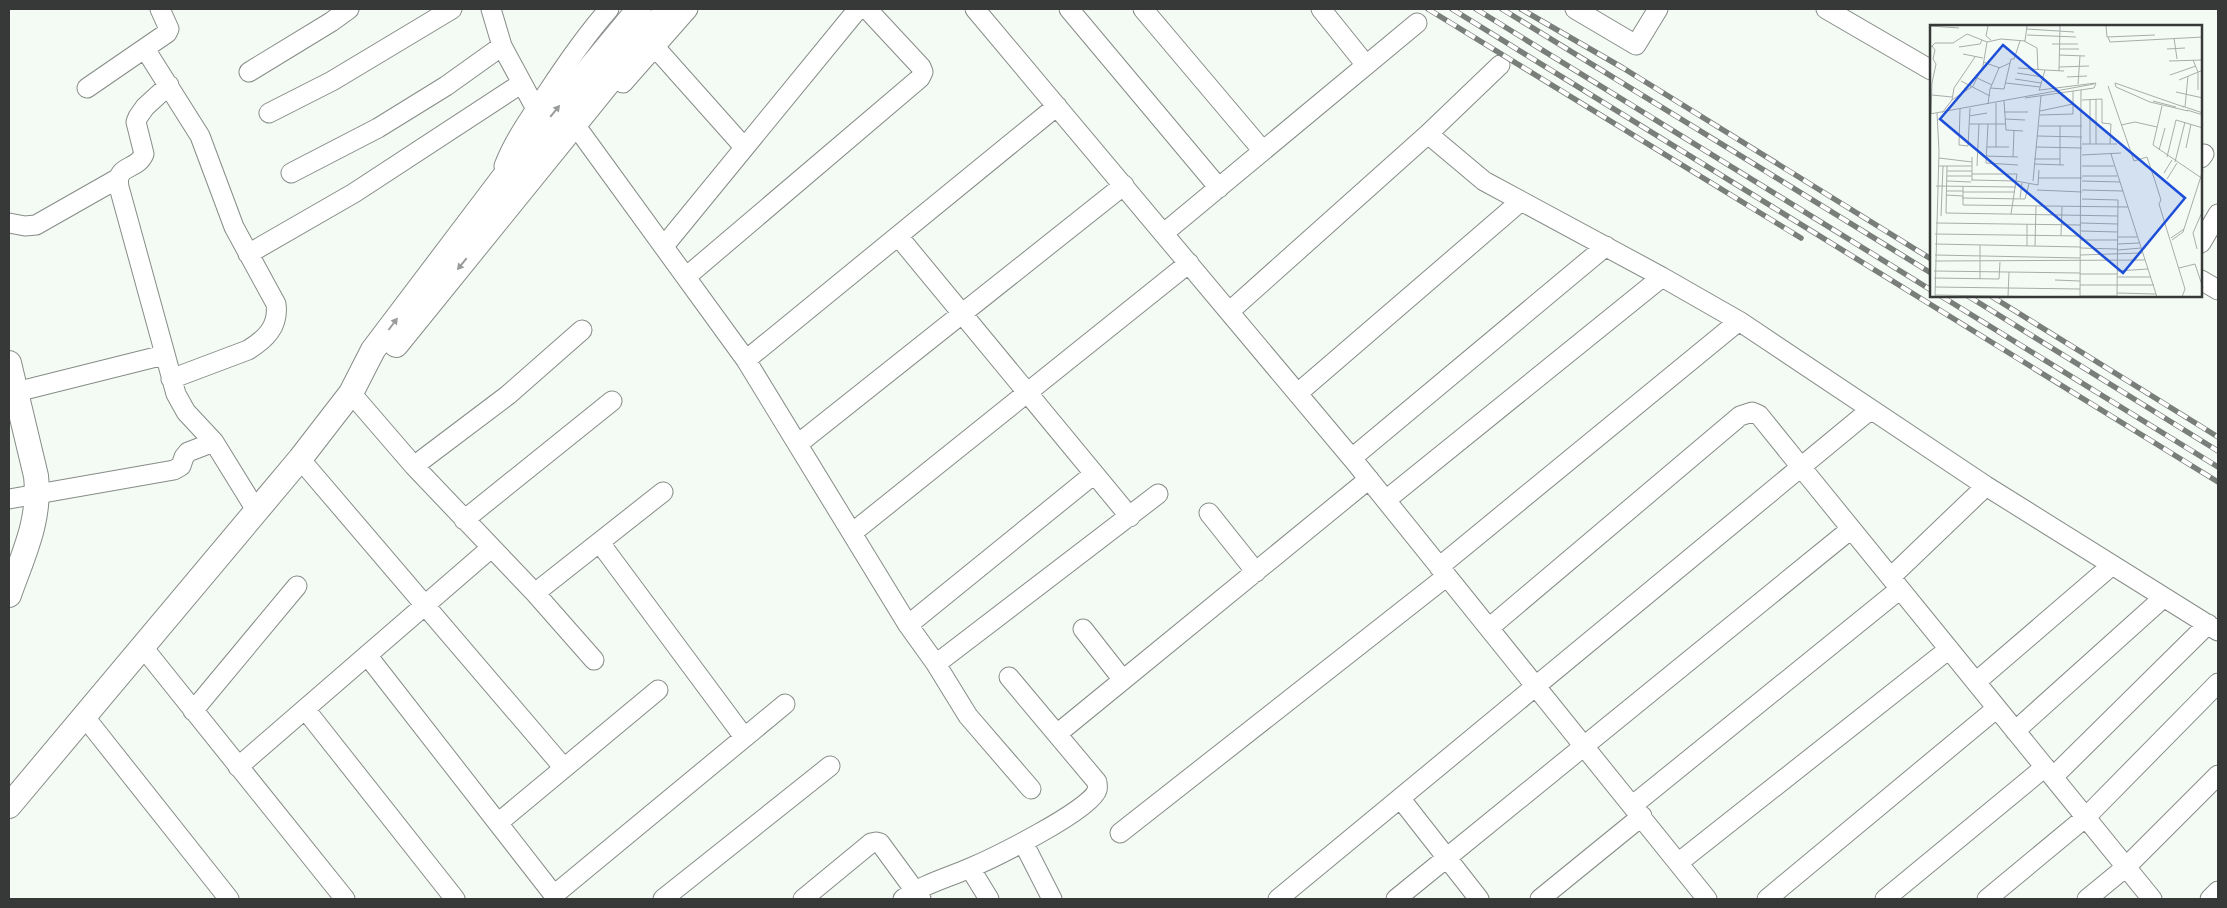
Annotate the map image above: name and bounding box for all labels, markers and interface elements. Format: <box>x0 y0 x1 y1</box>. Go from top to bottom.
inset map <box>1930 25 2202 298</box>
one-way arrow <box>550 105 561 118</box>
one-way arrow <box>456 258 467 271</box>
one-way arrow <box>388 317 398 331</box>

